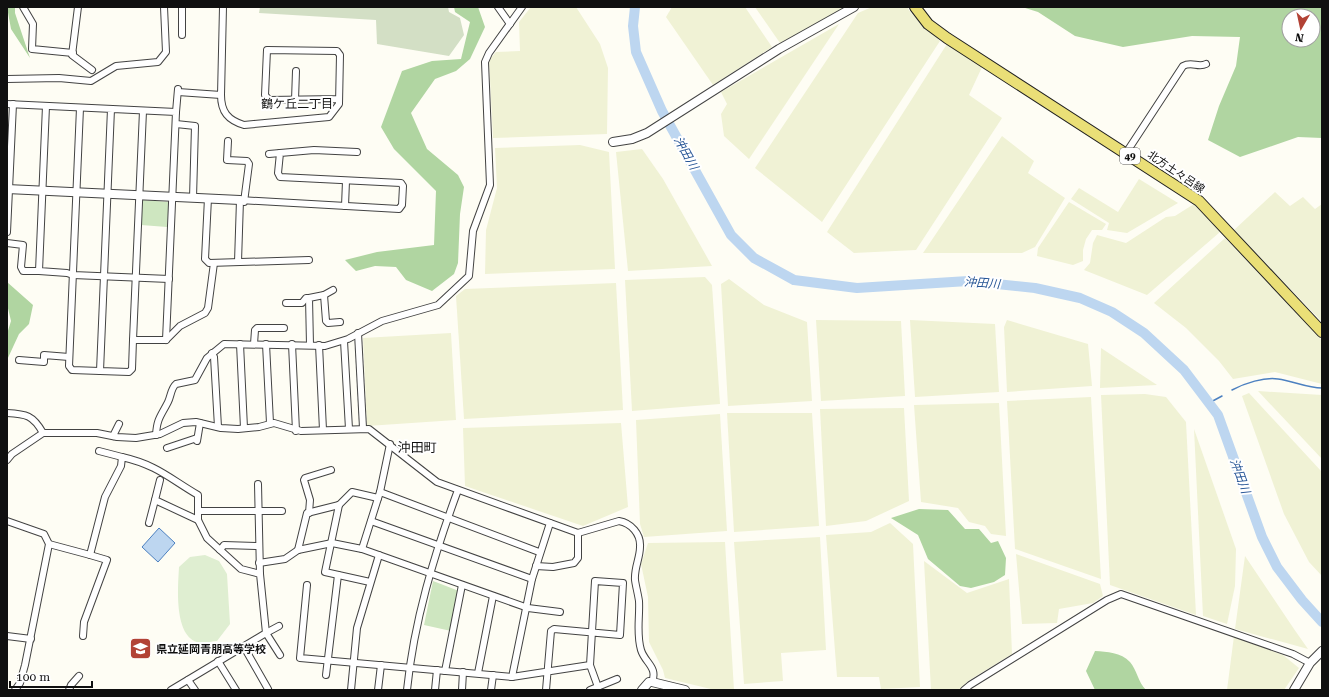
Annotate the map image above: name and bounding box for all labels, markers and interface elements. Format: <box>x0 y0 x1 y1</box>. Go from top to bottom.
north arrow <box>1281 8 1321 48</box>
text: N <box>1294 30 1305 44</box>
district label: 鶴ケ丘二丁目 <box>261 97 333 111</box>
water label: 沖田川 <box>671 134 702 174</box>
road number: 49 <box>1120 148 1140 164</box>
street label: 北方土々呂線 <box>1145 148 1207 196</box>
water label: 沖田川 <box>964 275 1002 291</box>
district label: 沖田町 <box>397 440 437 455</box>
water label: 沖田川 <box>1227 457 1253 497</box>
school or university icon: 県立延岡青朋高等学校 <box>127 636 153 662</box>
place label: 県立延岡青朋高等学校 <box>156 643 266 656</box>
scale bar <box>10 663 92 689</box>
text: 100 m <box>16 670 50 684</box>

